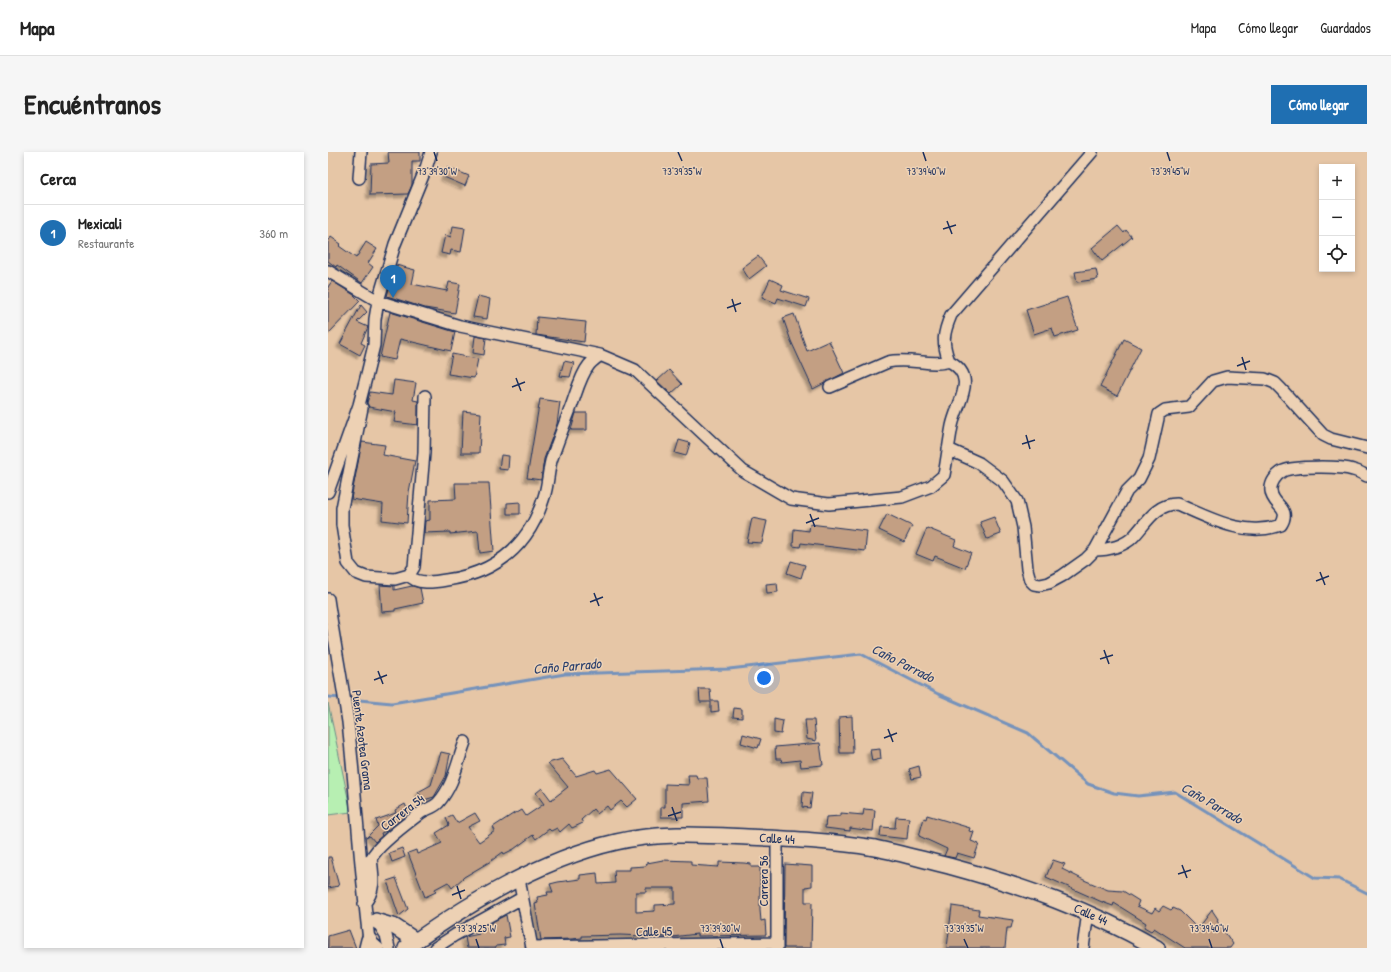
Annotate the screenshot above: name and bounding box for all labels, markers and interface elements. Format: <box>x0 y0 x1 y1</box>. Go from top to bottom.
text: Mapa <box>20 15 54 41</box>
text: Mapa <box>1191 18 1216 37</box>
text: Cómo llegar <box>1238 18 1298 37</box>
text: Guardados <box>1320 18 1371 37</box>
text: Encuéntranos <box>24 85 161 123</box>
button: Cómo llegar <box>1271 85 1367 124</box>
map controls <box>1319 164 1355 272</box>
button: + <box>1319 164 1355 200</box>
text: 73°39'30"W <box>417 165 458 178</box>
text: 73°39'35"W <box>662 165 703 178</box>
text: 73°39'40"W <box>907 165 946 178</box>
text: 73°39'45"W <box>1151 165 1190 178</box>
text: Cerca <box>40 167 76 190</box>
button: − <box>1319 200 1355 236</box>
text: Mexicali <box>78 213 122 234</box>
text: 1 <box>51 224 55 242</box>
text: 360 m <box>259 224 288 242</box>
text: Restaurante <box>78 234 134 252</box>
button: locate <box>1319 236 1355 272</box>
pin: 1 <box>380 265 406 298</box>
water label: Caño Parrado <box>869 639 939 687</box>
water label: Caño Parrado <box>532 653 603 678</box>
your location <box>754 668 774 688</box>
street label: Puente Azotea Grama <box>348 689 378 791</box>
water label: Caño Parrado <box>1178 777 1248 828</box>
street label: Carrera 54 <box>376 789 428 834</box>
street label: Calle 44 <box>759 828 795 848</box>
street label: Carrera 56 <box>754 855 772 907</box>
street label: Calle 44 <box>1071 899 1111 930</box>
text: 73°39'25"W <box>456 922 497 935</box>
street label: Calle 45 <box>636 922 673 940</box>
text: 73°39'30"W <box>700 922 741 935</box>
text: 73°39'35"W <box>944 922 985 935</box>
text: 73°39'40"W <box>1190 922 1229 935</box>

